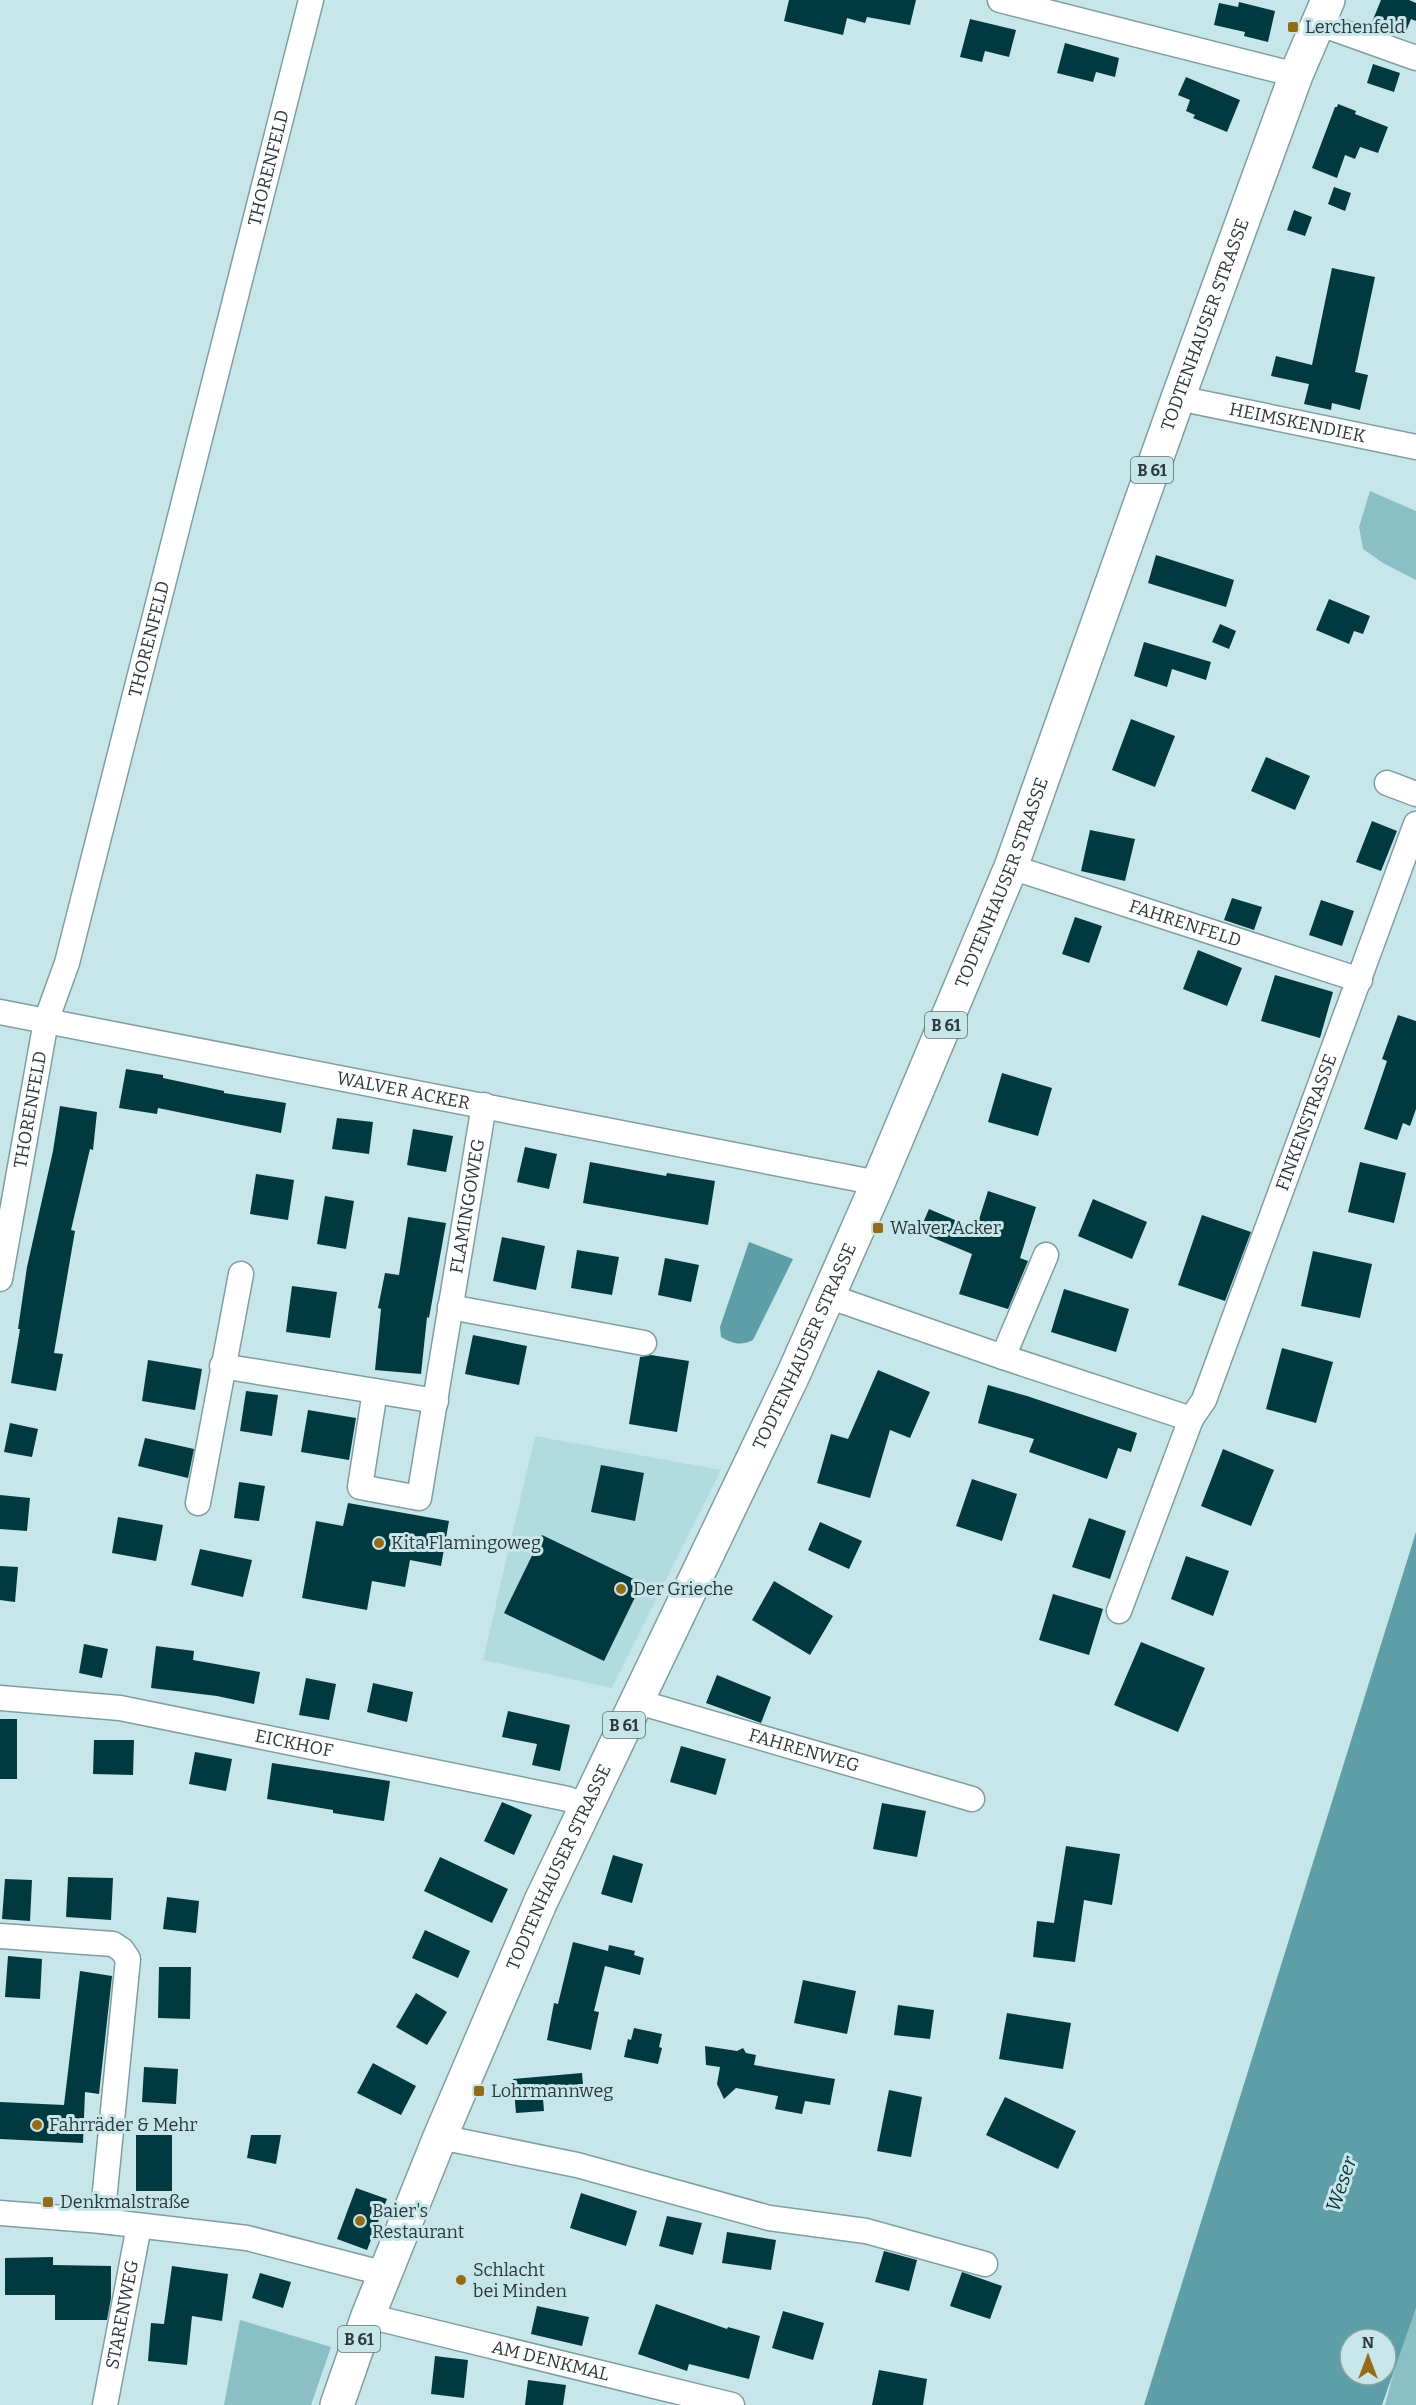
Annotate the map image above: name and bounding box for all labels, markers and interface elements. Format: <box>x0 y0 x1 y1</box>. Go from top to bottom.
place label: Lerchenfeld <box>1305 16 1406 38</box>
marker: Lerchenfeld <box>1286 20 1300 34</box>
street label: THORENFELD <box>243 108 294 228</box>
street label: TODTENHAUSER STRASSE <box>1156 215 1254 434</box>
street label: HEIMSKENDIEK <box>1227 398 1368 447</box>
road number: B 61 <box>1131 457 1173 483</box>
street label: THORENFELD <box>124 579 174 699</box>
street label: TODTENHAUSER STRASSE <box>950 774 1053 991</box>
street label: FAHRENFELD <box>1126 895 1244 952</box>
road number: B 61 <box>925 1012 967 1038</box>
street label: THORENFELD <box>9 1049 51 1170</box>
street label: FINKENSTRASSE <box>1271 1051 1341 1194</box>
street label: WALVER ACKER <box>335 1067 472 1114</box>
street label: FLAMINGOWEG <box>445 1137 489 1275</box>
place label: Walver Acker <box>890 1217 1001 1239</box>
marker: Walver Acker <box>871 1221 885 1235</box>
street label: TODTENHAUSER STRASSE <box>748 1240 861 1453</box>
place label: Kita Flamingoweg <box>391 1532 541 1554</box>
marker: Kita Flamingoweg <box>372 1536 386 1550</box>
place label: Der Grieche <box>633 1578 733 1600</box>
marker: Der Grieche <box>614 1582 628 1596</box>
road number: B 61 <box>603 1712 645 1738</box>
street label: FAHRENWEG <box>746 1724 862 1777</box>
street label: EICKHOF <box>253 1725 335 1762</box>
street label: TODTENHAUSER STRASSE <box>502 1761 616 1973</box>
place label: Lohrmannweg <box>491 2080 613 2102</box>
marker: Lohrmannweg <box>472 2084 486 2098</box>
place label: Fahrräder & Mehr <box>49 2114 197 2136</box>
marker: Fahrräder & Mehr <box>30 2118 44 2132</box>
water label: Weser <box>1320 2153 1362 2215</box>
place label: Denkmalstraße <box>60 2191 190 2213</box>
marker: Denkmalstraße <box>41 2195 55 2209</box>
place label: Baier's Restaurant <box>372 2200 465 2243</box>
marker: Baier's Restaurant <box>353 2214 367 2228</box>
street label: STARENWEG <box>101 2258 143 2371</box>
place label: Schlacht bei Minden <box>473 2259 568 2302</box>
marker: Schlacht bei Minden <box>454 2273 468 2287</box>
road number: B 61 <box>338 2326 380 2352</box>
north arrow <box>1338 2327 1398 2387</box>
text: N <box>1362 2333 1374 2352</box>
street label: AM DENKMAL <box>490 2336 612 2386</box>

